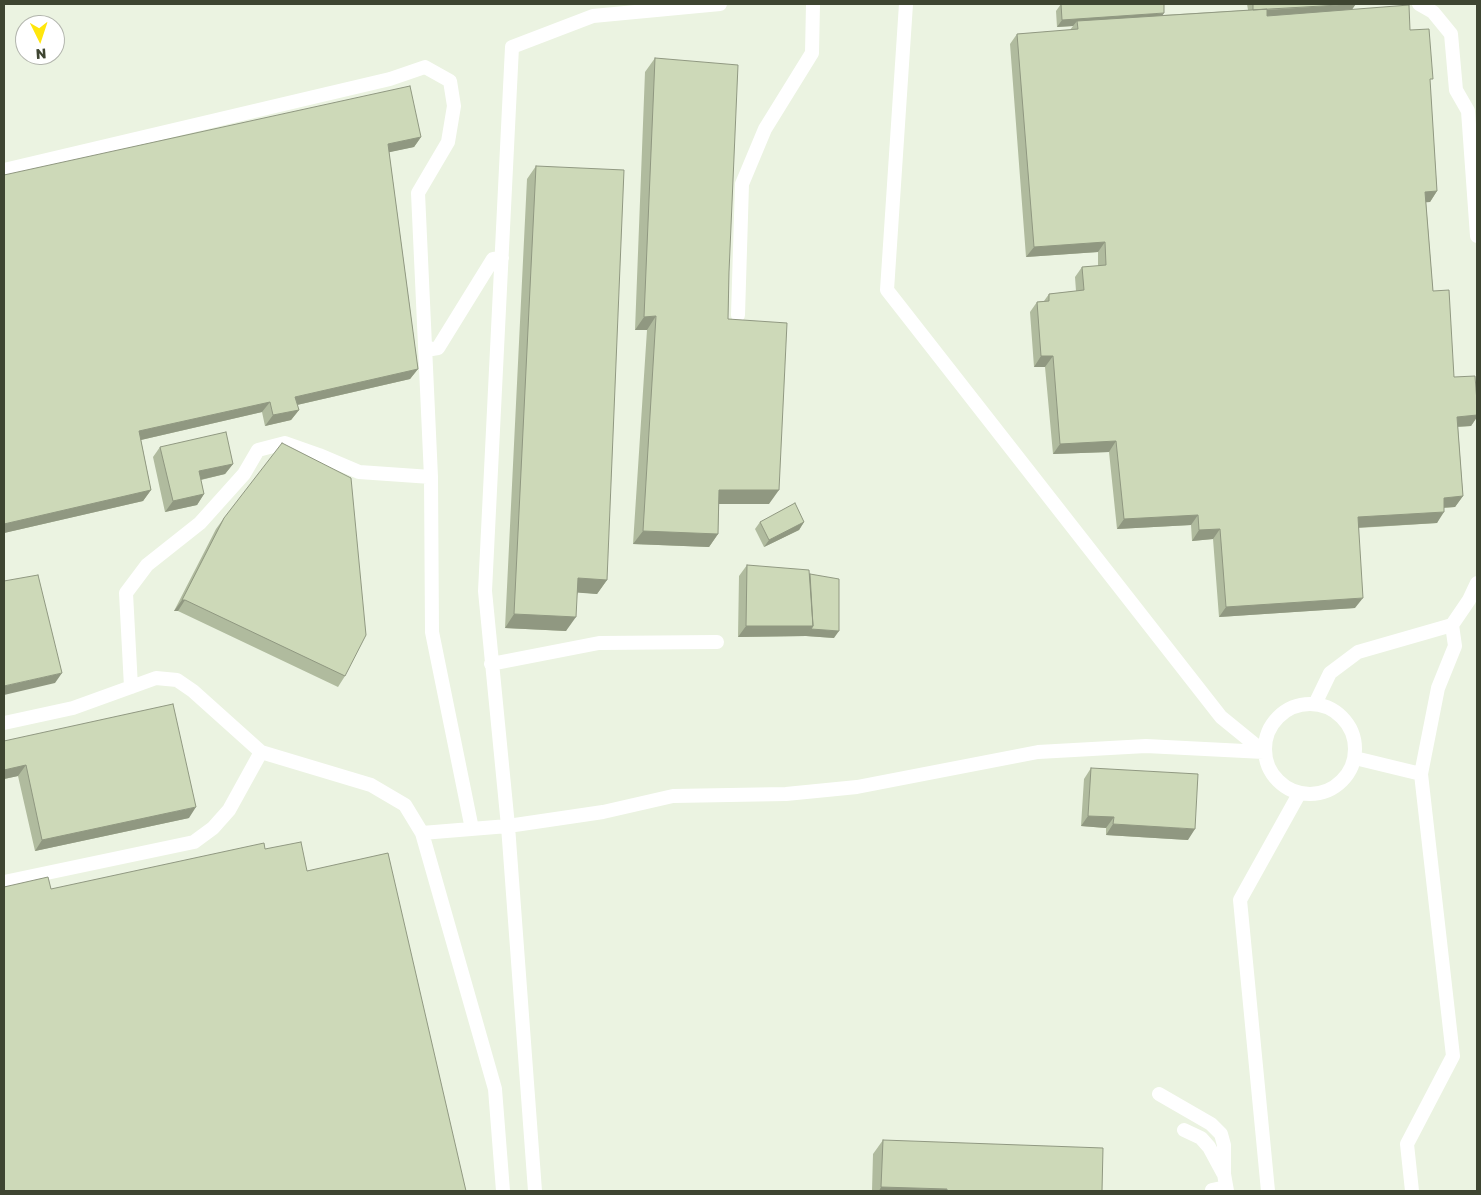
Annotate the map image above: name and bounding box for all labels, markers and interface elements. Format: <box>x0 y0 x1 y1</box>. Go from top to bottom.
north arrow <box>15 15 65 65</box>
text: N <box>35 46 47 63</box>

